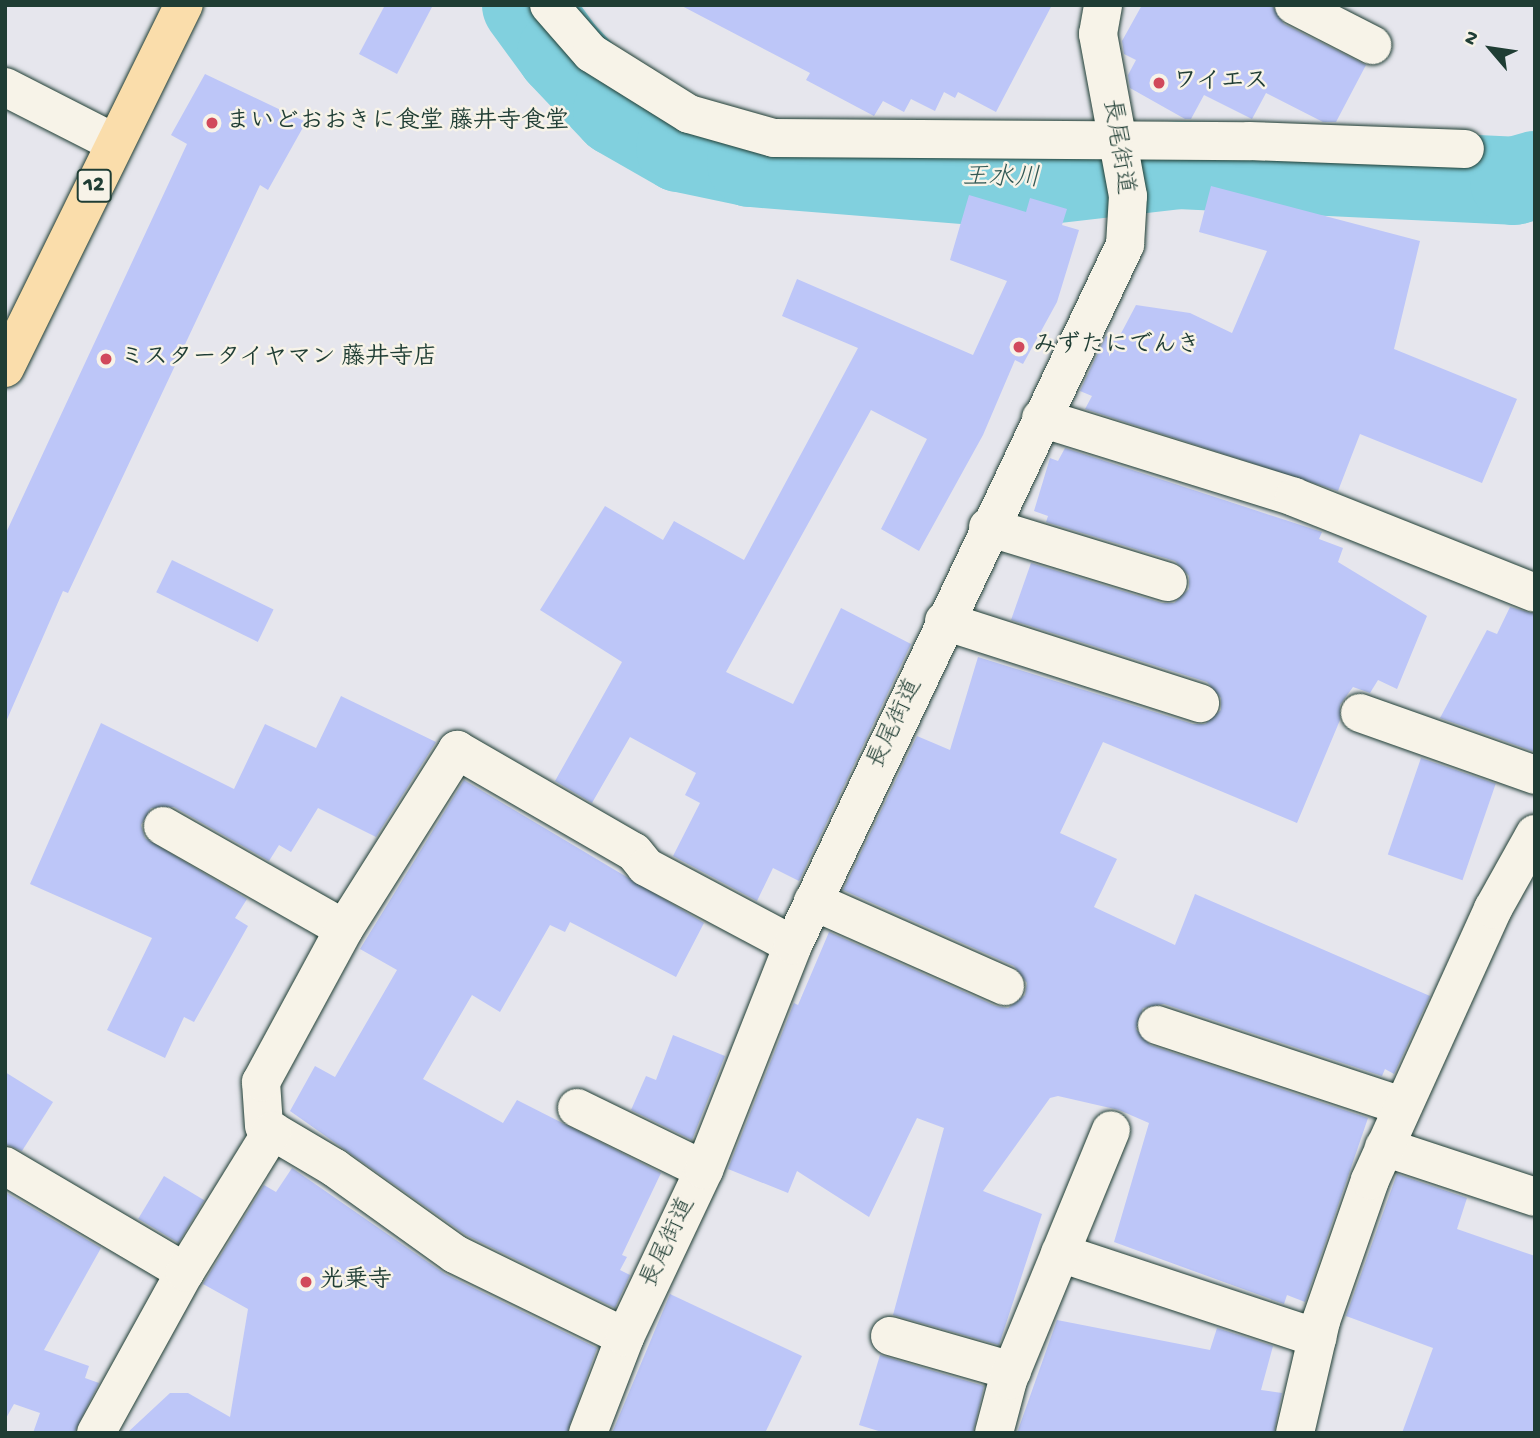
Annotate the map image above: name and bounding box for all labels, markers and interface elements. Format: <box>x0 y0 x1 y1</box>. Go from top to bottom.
north arrow <box>1456 14 1526 84</box>
text: N <box>1459 28 1485 50</box>
place label: ワイエス <box>1173 69 1269 97</box>
marker: ワイエス <box>1151 75 1167 91</box>
street label: 長尾街道 <box>1095 97 1139 197</box>
place label: まいどおおきに食堂 藤井寺食堂 <box>226 109 568 137</box>
marker: まいどおおきに食堂 藤井寺食堂 <box>204 115 220 131</box>
water label: 王水川 <box>962 164 1040 196</box>
road number: 12 <box>76 167 112 206</box>
place label: みずたにでんき <box>1033 333 1201 361</box>
marker: みずたにでんき <box>1011 339 1027 355</box>
place label: ミスタータイヤマン 藤井寺店 <box>120 345 438 373</box>
marker: ミスタータイヤマン 藤井寺店 <box>98 351 114 367</box>
street label: 長尾街道 <box>863 674 929 774</box>
street label: 長尾街道 <box>636 1193 702 1293</box>
place label: 光乗寺 <box>320 1268 392 1296</box>
marker: 光乗寺 <box>298 1274 314 1290</box>

